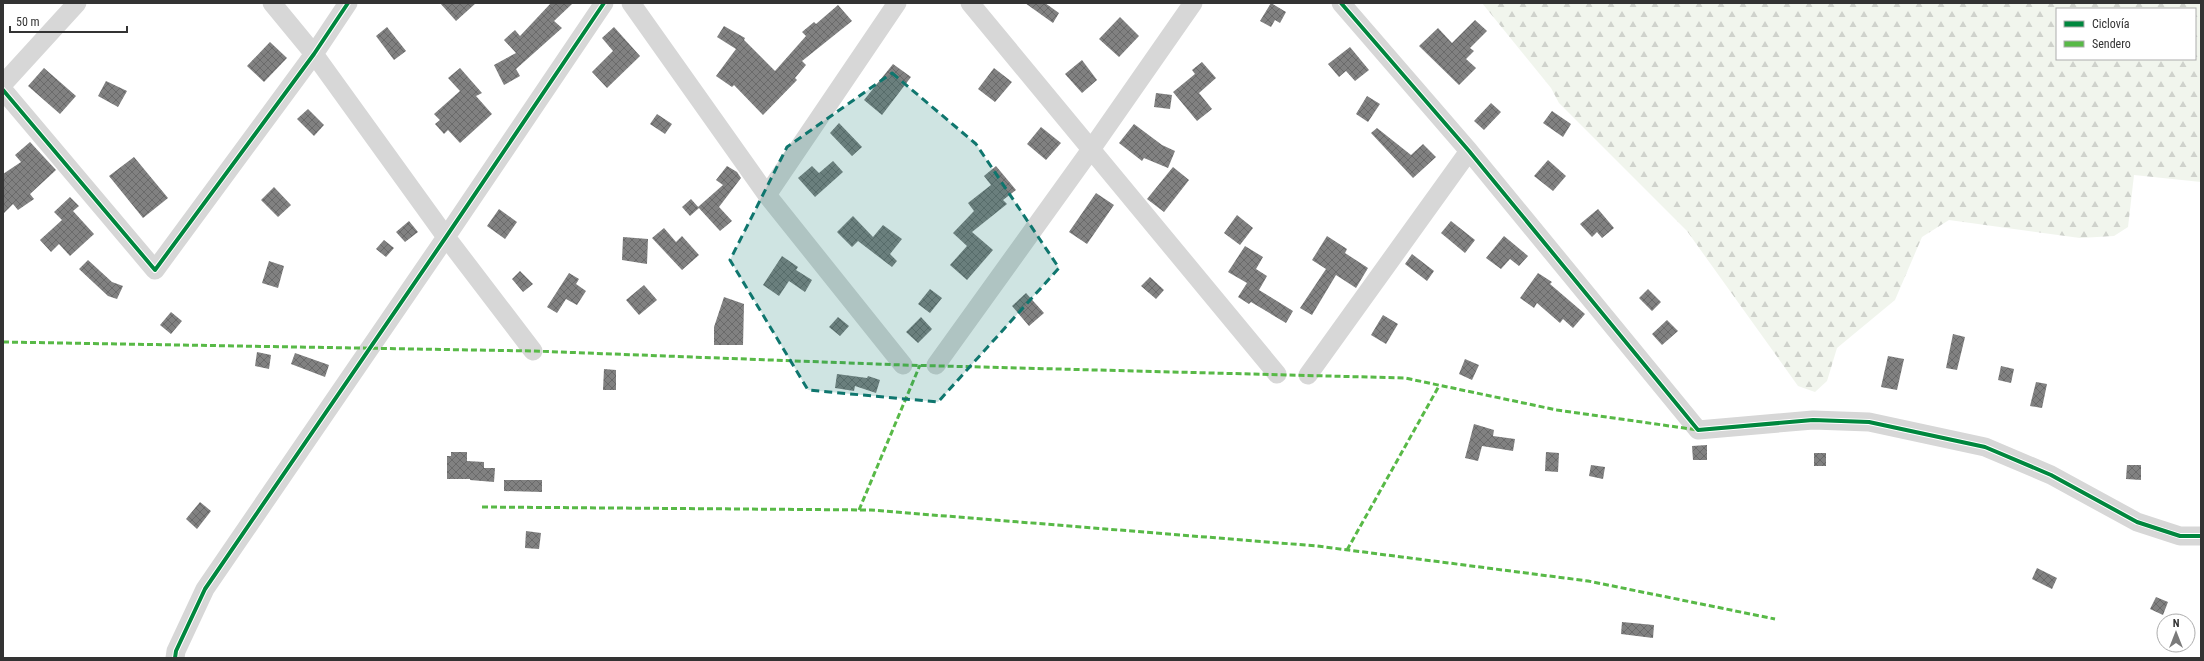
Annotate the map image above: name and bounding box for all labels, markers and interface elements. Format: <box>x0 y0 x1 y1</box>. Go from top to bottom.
scale bar <box>10 8 127 34</box>
legend <box>2056 8 2196 60</box>
text: 50 m <box>16 15 40 29</box>
text: Ciclovía <box>2092 17 2130 31</box>
text: Sendero <box>2092 37 2131 51</box>
north arrow <box>2156 613 2196 653</box>
text: N <box>2173 617 2180 630</box>

